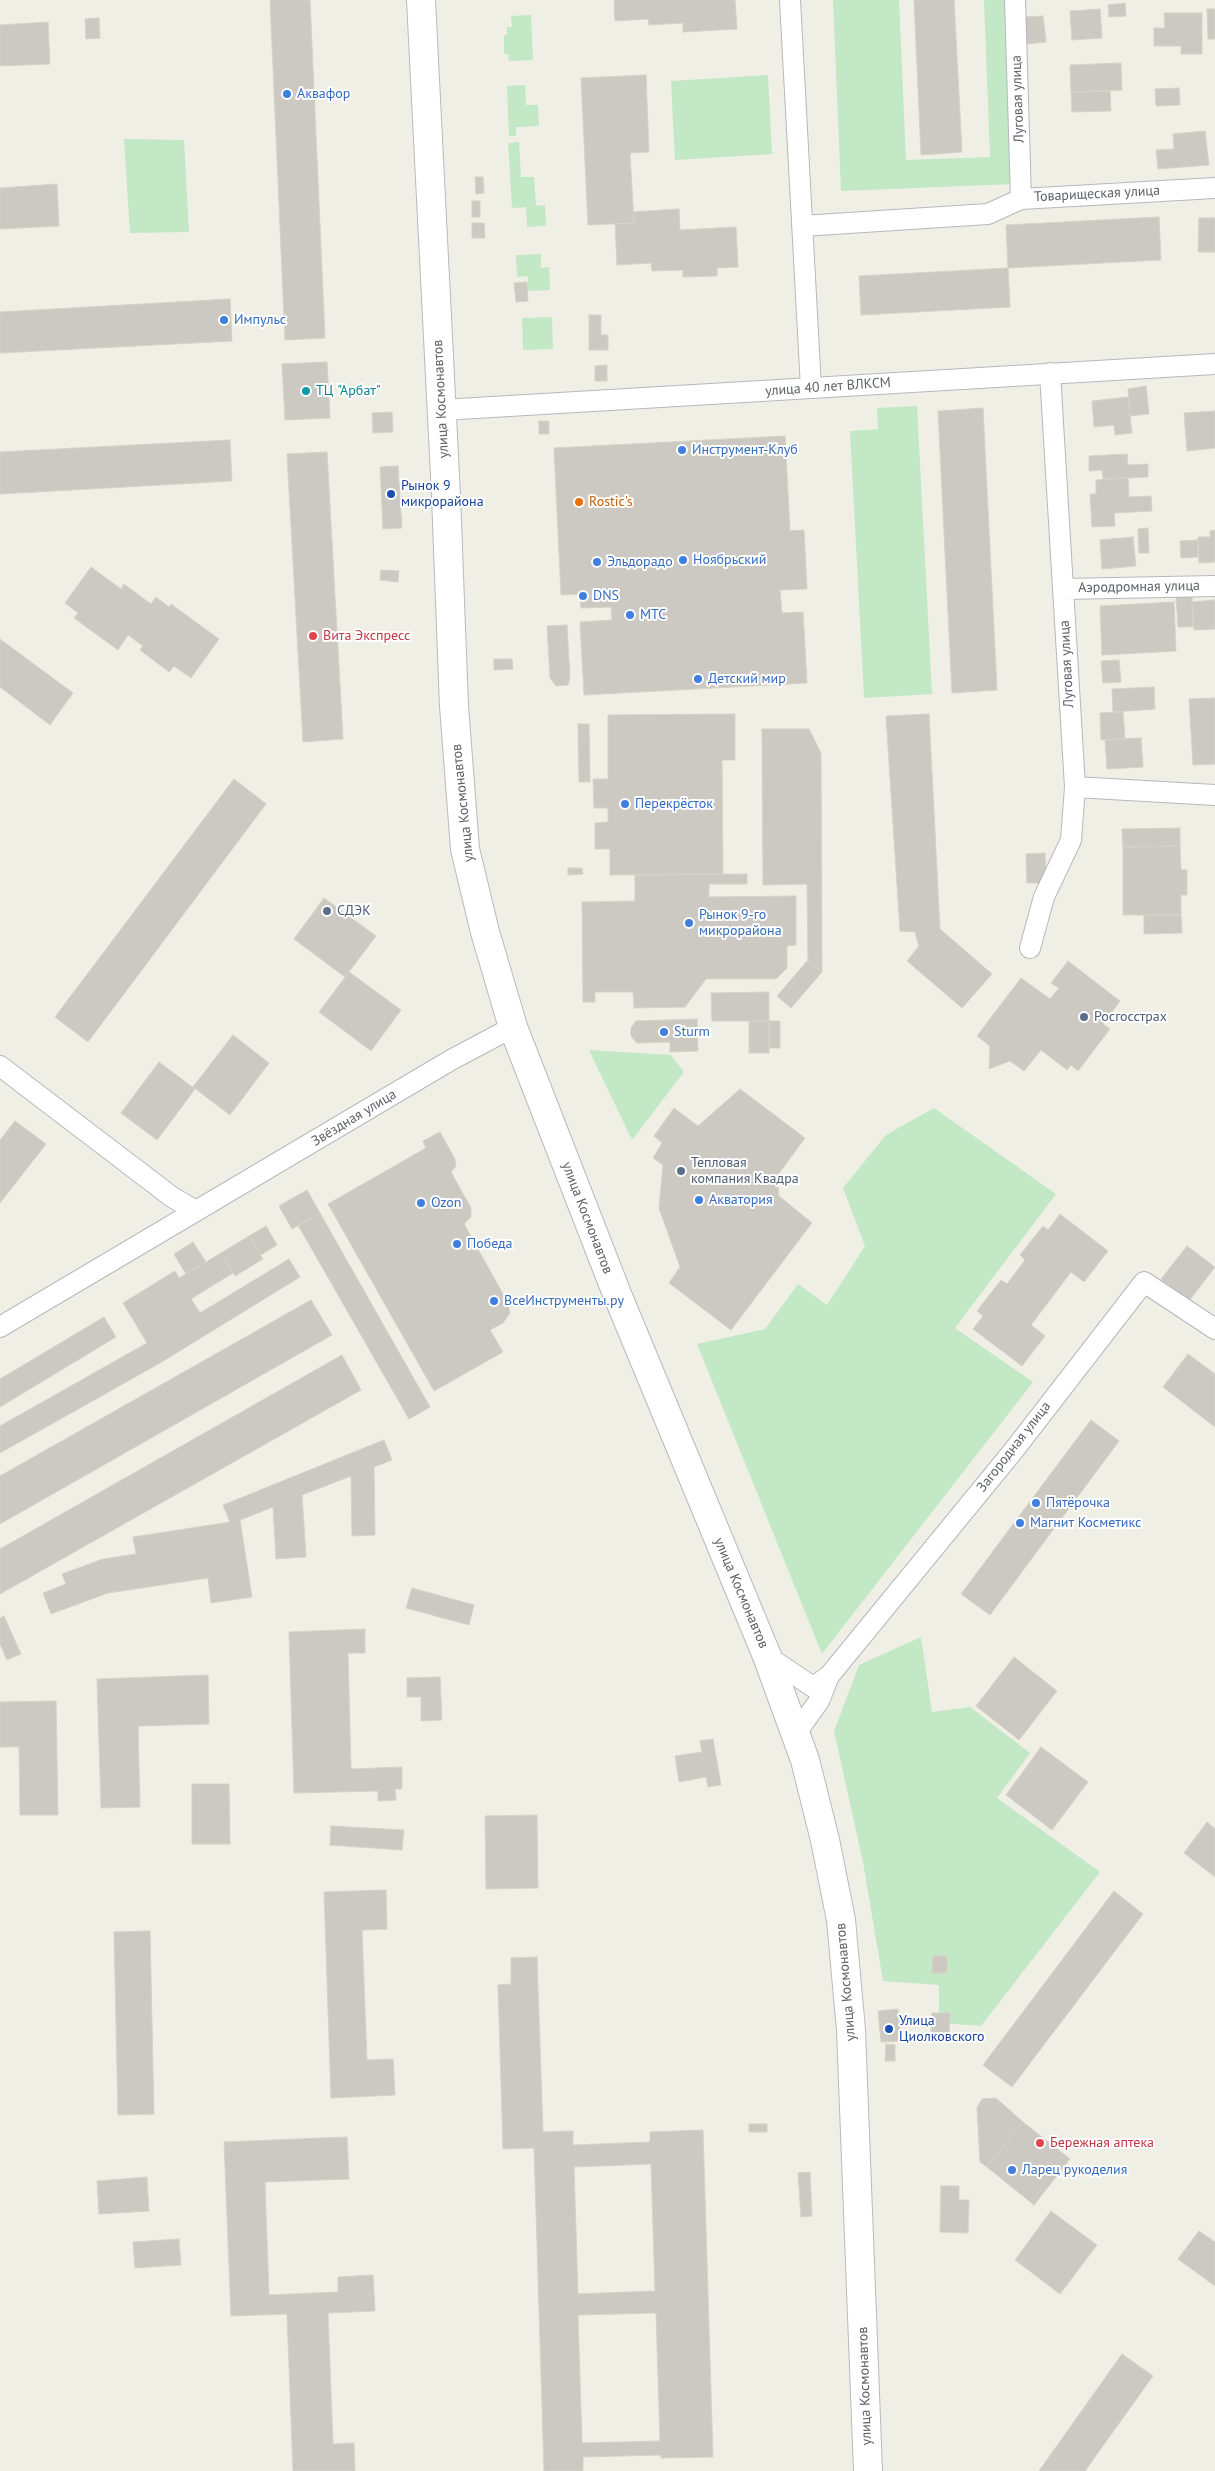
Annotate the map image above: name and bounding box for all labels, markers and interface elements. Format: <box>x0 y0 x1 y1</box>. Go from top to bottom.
street label: Луговая улица <box>1008 55 1028 143</box>
place label: Аквафор <box>297 86 350 102</box>
marker: Аквафор <box>281 88 293 100</box>
street label: Товарищеская улица <box>1034 182 1160 206</box>
place label: Импульс <box>234 312 286 328</box>
marker: Импульс <box>218 314 230 326</box>
street label: улица Космонавтов <box>430 339 452 459</box>
street label: улица 40 лет ВЛКСМ <box>765 374 891 400</box>
place label: ТЦ "Арбат" <box>316 383 381 399</box>
marker: ТЦ "Арбат" <box>300 385 312 397</box>
place label: Инструмент-Клуб <box>692 442 798 458</box>
marker: Инструмент-Клуб <box>676 444 688 456</box>
place label: Рынок 9 микрорайона <box>401 478 484 511</box>
marker: Рынок 9 микрорайона <box>385 488 397 500</box>
place label: Rostic's <box>589 494 633 510</box>
marker: Rostic's <box>573 496 585 508</box>
place label: Ноябрьский <box>693 552 766 568</box>
place label: Эльдорадо <box>607 554 673 570</box>
marker: Ноябрьский <box>677 554 689 566</box>
marker: Эльдорадо <box>591 556 603 568</box>
street label: Аэродромная улица <box>1078 578 1200 596</box>
place label: DNS <box>593 588 619 604</box>
marker: DNS <box>577 590 589 602</box>
place label: МТС <box>640 607 666 623</box>
marker: МТС <box>624 609 636 621</box>
street label: Луговая улица <box>1056 620 1078 708</box>
place label: Вита Экспресс <box>323 628 410 644</box>
marker: Вита Экспресс <box>307 630 319 642</box>
place label: Детский мир <box>708 671 786 687</box>
marker: Детский мир <box>692 673 704 685</box>
street label: улица Космонавтов <box>448 743 478 863</box>
place label: Перекрёсток <box>635 796 713 812</box>
marker: Перекрёсток <box>619 798 631 810</box>
place label: СДЭК <box>337 903 371 919</box>
marker: СДЭК <box>321 905 333 917</box>
place label: Рынок 9-го микрорайона <box>699 907 782 940</box>
marker: Рынок 9-го микрорайона <box>683 917 695 929</box>
place label: Росгосстрах <box>1094 1009 1167 1025</box>
marker: Росгосстрах <box>1078 1011 1090 1023</box>
place label: Sturm <box>674 1024 710 1040</box>
marker: Sturm <box>658 1026 670 1038</box>
street label: Звёздная улица <box>309 1086 399 1150</box>
place label: Тепловая компания Квадра <box>691 1155 799 1188</box>
street label: улица Космонавтов <box>558 1160 616 1276</box>
marker: Тепловая компания Квадра <box>675 1165 687 1177</box>
place label: Акватория <box>709 1192 773 1208</box>
marker: Акватория <box>693 1194 705 1206</box>
place label: Ozon <box>431 1195 461 1211</box>
marker: Ozon <box>415 1197 427 1209</box>
place label: Победа <box>467 1236 513 1252</box>
marker: Победа <box>451 1238 463 1250</box>
place label: ВсеИнструменты.ру <box>504 1293 624 1309</box>
marker: ВсеИнструменты.ру <box>488 1295 500 1307</box>
street label: Загородная улица <box>974 1398 1054 1496</box>
place label: Пятёрочка <box>1046 1495 1110 1511</box>
marker: Пятёрочка <box>1030 1497 1042 1509</box>
place label: Магнит Косметикс <box>1030 1515 1141 1531</box>
marker: Магнит Косметикс <box>1014 1517 1026 1529</box>
street label: улица Космонавтов <box>710 1535 772 1651</box>
street label: улица Космонавтов <box>832 1922 860 2042</box>
place label: Улица Циолковского <box>899 2013 985 2045</box>
marker: Улица Циолковского <box>883 2023 895 2035</box>
place label: Бережная аптека <box>1050 2135 1154 2151</box>
marker: Бережная аптека <box>1034 2137 1046 2149</box>
place label: Ларец рукоделия <box>1022 2162 1127 2178</box>
marker: Ларец рукоделия <box>1006 2164 1018 2176</box>
street label: улица Космонавтов <box>855 2326 875 2446</box>

